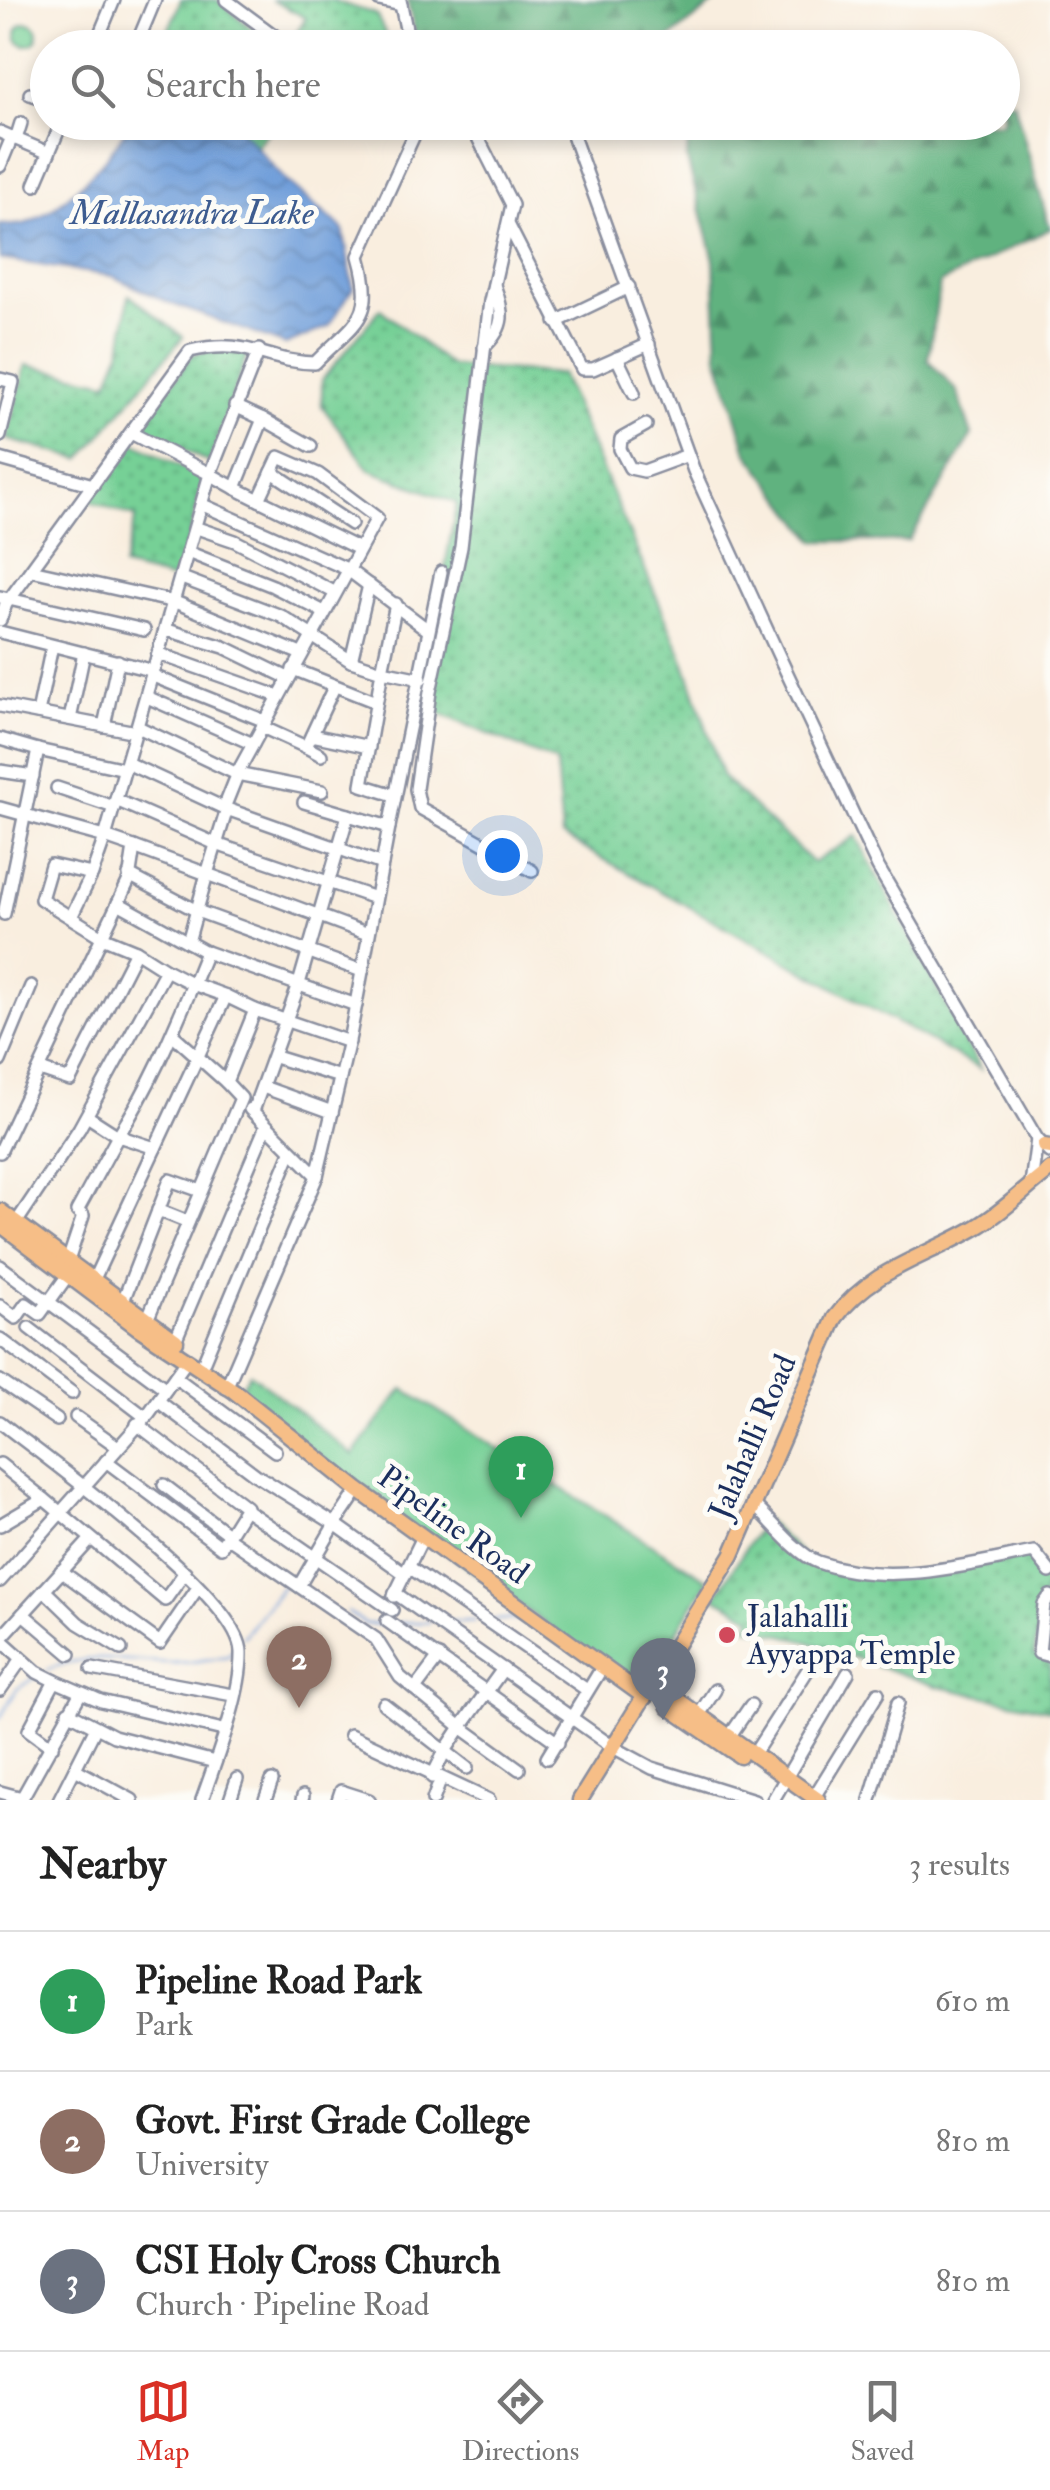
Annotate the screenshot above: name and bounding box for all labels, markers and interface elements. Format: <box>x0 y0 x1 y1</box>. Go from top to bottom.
search box <box>30 30 1020 140</box>
icon: search <box>65 58 120 113</box>
text: Search here <box>145 61 321 109</box>
water label: Mallasandra Lake <box>68 191 314 235</box>
your location <box>477 830 528 881</box>
street label: Jalahalli Road <box>700 1348 806 1526</box>
pin: 1 <box>488 1436 554 1518</box>
street label: Pipeline Road <box>370 1457 536 1593</box>
place label: Jalahalli Ayyappa Temple <box>746 1597 955 1674</box>
marker: Jalahalli Ayyappa Temple <box>716 1624 738 1646</box>
pin: 2 <box>266 1626 332 1708</box>
pin: 3 <box>630 1638 696 1720</box>
text: Nearby <box>40 1839 166 1891</box>
text: 3 results <box>909 1845 1010 1885</box>
text: Pipeline Road Park <box>135 1957 422 2005</box>
text: 1 <box>67 1981 78 2021</box>
text: 610 m <box>935 1981 1010 2021</box>
text: Park <box>135 2005 193 2045</box>
text: Govt. First Grade College <box>135 2097 530 2145</box>
text: 2 <box>64 2121 81 2161</box>
text: 810 m <box>936 2121 1010 2161</box>
text: University <box>135 2145 268 2185</box>
text: CSI Holy Cross Church <box>135 2237 501 2285</box>
text: 3 <box>66 2261 79 2301</box>
text: 810 m <box>936 2261 1010 2301</box>
text: Church · Pipeline Road <box>135 2285 430 2325</box>
tab: Map <box>136 2374 191 2469</box>
tab: Directions <box>462 2374 579 2469</box>
tab: Saved <box>850 2374 914 2469</box>

